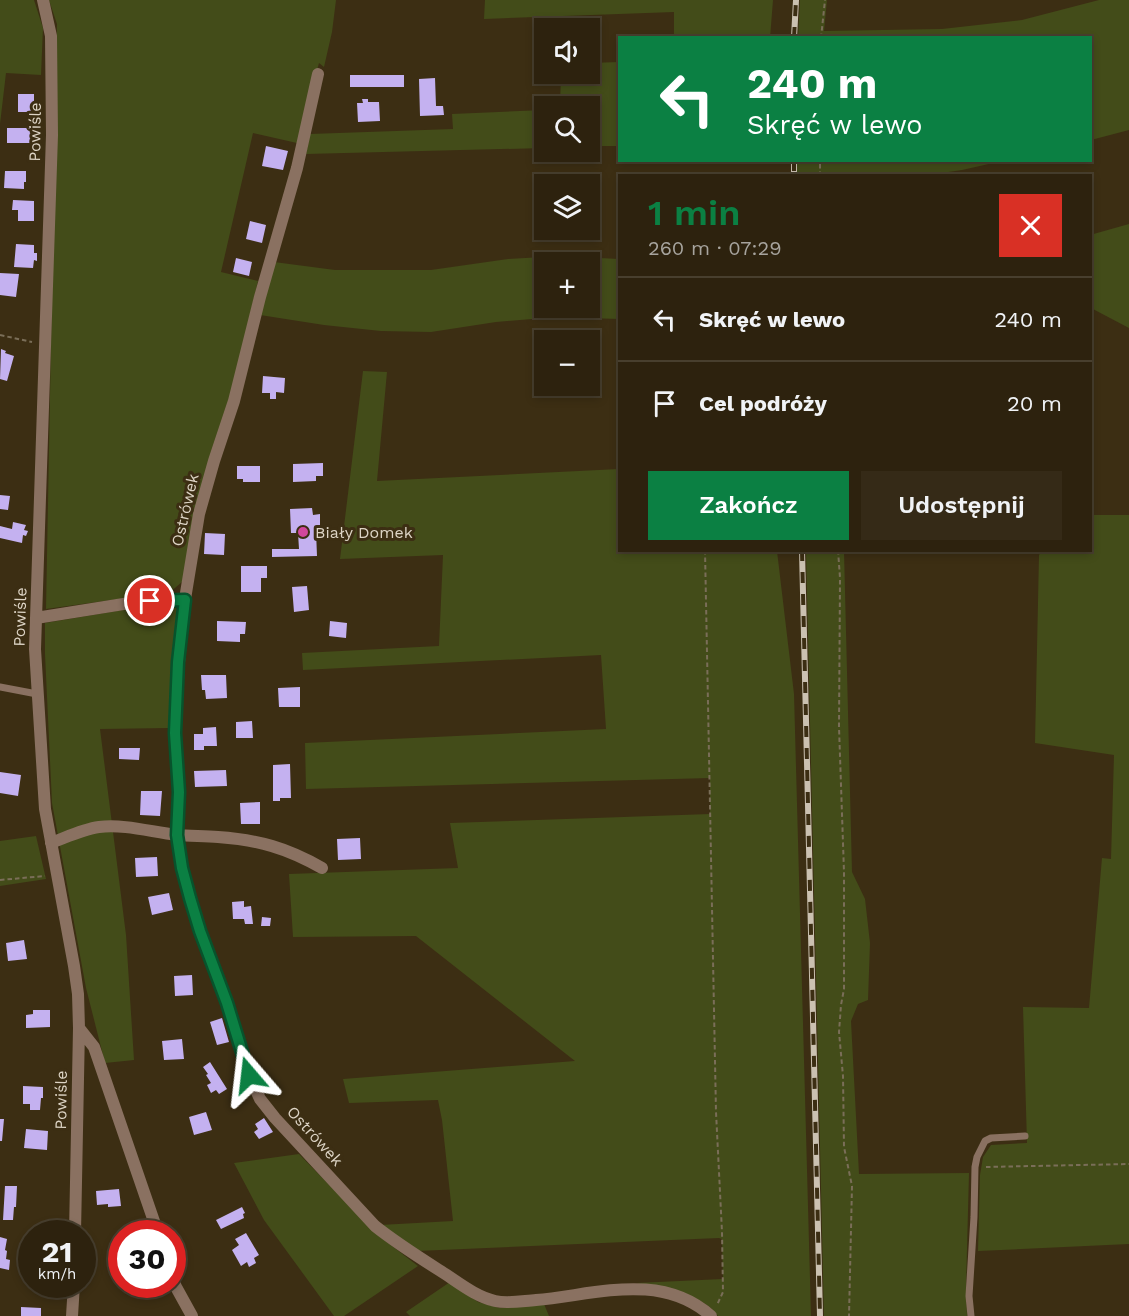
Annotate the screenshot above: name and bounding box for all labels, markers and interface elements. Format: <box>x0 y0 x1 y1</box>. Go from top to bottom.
map controls <box>534 18 600 396</box>
button: sound <box>534 18 600 84</box>
text: 240 m <box>747 59 877 108</box>
icon: left <box>648 60 726 138</box>
button: search <box>534 96 600 162</box>
street label: Powiśle <box>25 102 45 162</box>
text: Skręć w lewo <box>747 109 923 141</box>
button: layers <box>534 174 600 240</box>
text: 1 min <box>648 192 740 234</box>
button: close <box>999 194 1062 257</box>
text: 260 m · 07:29 <box>648 236 781 260</box>
button: + <box>534 252 600 318</box>
icon: left <box>648 303 681 336</box>
text: Skręć w lewo <box>699 307 845 332</box>
text: 240 m <box>994 307 1062 332</box>
button: − <box>534 330 600 396</box>
icon: arrive <box>648 387 681 420</box>
text: Cel podróży <box>699 391 827 416</box>
text: 20 m <box>1007 391 1062 416</box>
button: Zakończ <box>648 471 849 540</box>
button: Udostępnij <box>861 471 1062 540</box>
street label: Ostrówek <box>167 472 203 548</box>
place label: Biały Domek <box>315 523 413 542</box>
marker: Biały Domek <box>296 525 310 539</box>
pin <box>124 575 175 626</box>
icon: arrive <box>133 584 166 617</box>
street label: Powiśle <box>9 587 31 647</box>
position arrow <box>217 1043 281 1107</box>
street label: Powiśle <box>51 1070 71 1130</box>
street label: Ostrówek <box>283 1102 347 1170</box>
speed limit sign: 30 <box>108 1220 186 1298</box>
text: 21 <box>42 1234 72 1269</box>
text: km/h <box>38 1265 76 1283</box>

